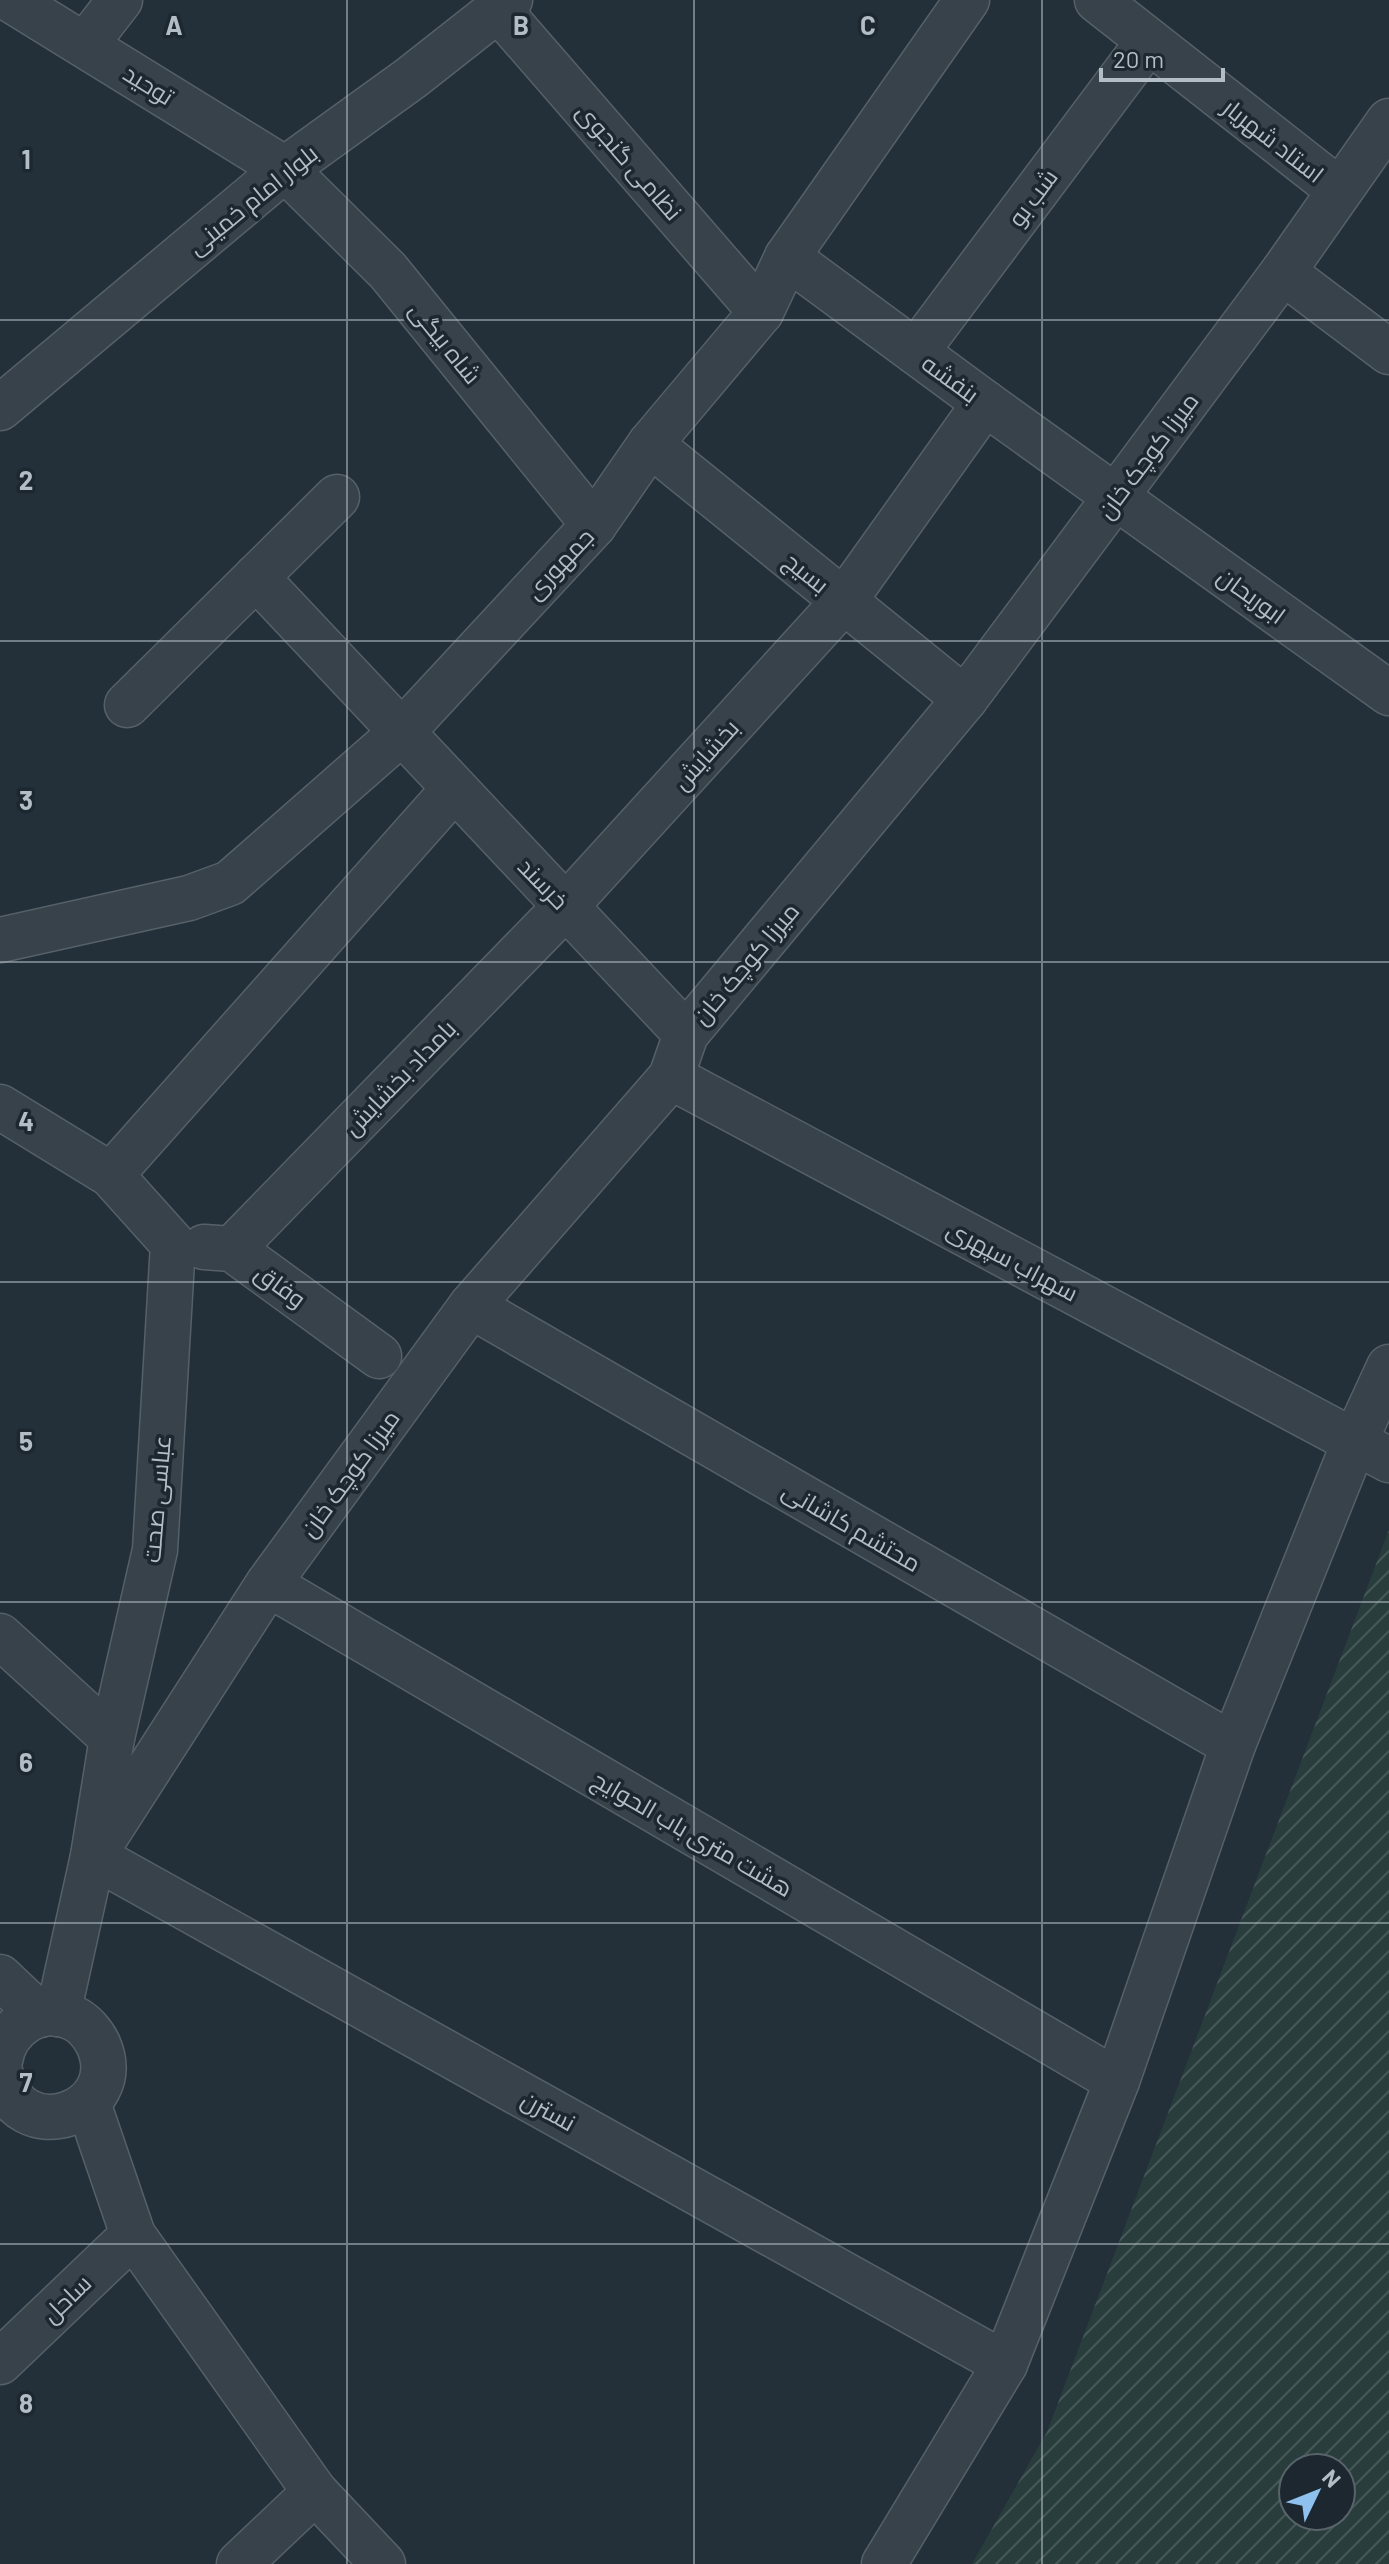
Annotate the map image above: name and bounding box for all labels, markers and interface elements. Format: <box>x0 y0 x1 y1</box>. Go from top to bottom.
text: A <box>165 9 183 40</box>
text: B <box>513 9 529 40</box>
text: C <box>860 9 876 40</box>
scale bar <box>1101 32 1223 82</box>
text: 20 m <box>1113 44 1164 73</box>
street label: توحید <box>119 58 180 111</box>
street label: استاد شهریار <box>1216 91 1330 189</box>
street label: نظامی گنجوی <box>570 96 689 226</box>
street label: بلوار امام خمینی <box>181 138 325 263</box>
text: 1 <box>21 143 31 174</box>
street label: شب بو <box>1001 162 1063 232</box>
street label: شاه بیگی <box>403 295 488 390</box>
street label: بنفشه <box>917 348 985 408</box>
street label: میرزا کوچک خان <box>1090 386 1206 526</box>
text: 2 <box>19 464 33 495</box>
street label: جمهوری <box>519 521 600 605</box>
street label: بسیج <box>777 545 835 601</box>
street label: ابوریحان <box>1212 561 1292 630</box>
street label: بخشایش <box>666 713 745 796</box>
text: 3 <box>19 784 33 815</box>
street label: خرسند <box>513 851 575 915</box>
street label: میرزا کوچک خان <box>686 896 807 1032</box>
street label: بامداد بخشایش <box>337 1013 462 1142</box>
text: 4 <box>18 1105 34 1136</box>
street label: سهراب سپهری <box>941 1213 1084 1309</box>
street label: وفاق <box>249 1257 312 1315</box>
street label: میرزا کوچک خان <box>293 1404 407 1544</box>
text: 5 <box>19 1425 33 1456</box>
street label: عباسی صحت <box>136 1434 177 1564</box>
street label: محتشم کاشانی <box>776 1475 926 1580</box>
text: 6 <box>19 1746 33 1777</box>
street label: هشت متری باب الحوایج <box>586 1764 798 1905</box>
text: 7 <box>20 2066 33 2097</box>
street label: نسترن <box>516 2083 581 2137</box>
street label: ساحل <box>35 2268 97 2329</box>
text: 8 <box>19 2387 33 2418</box>
north arrow <box>1277 2452 1357 2532</box>
text: N <box>1318 2463 1347 2492</box>

